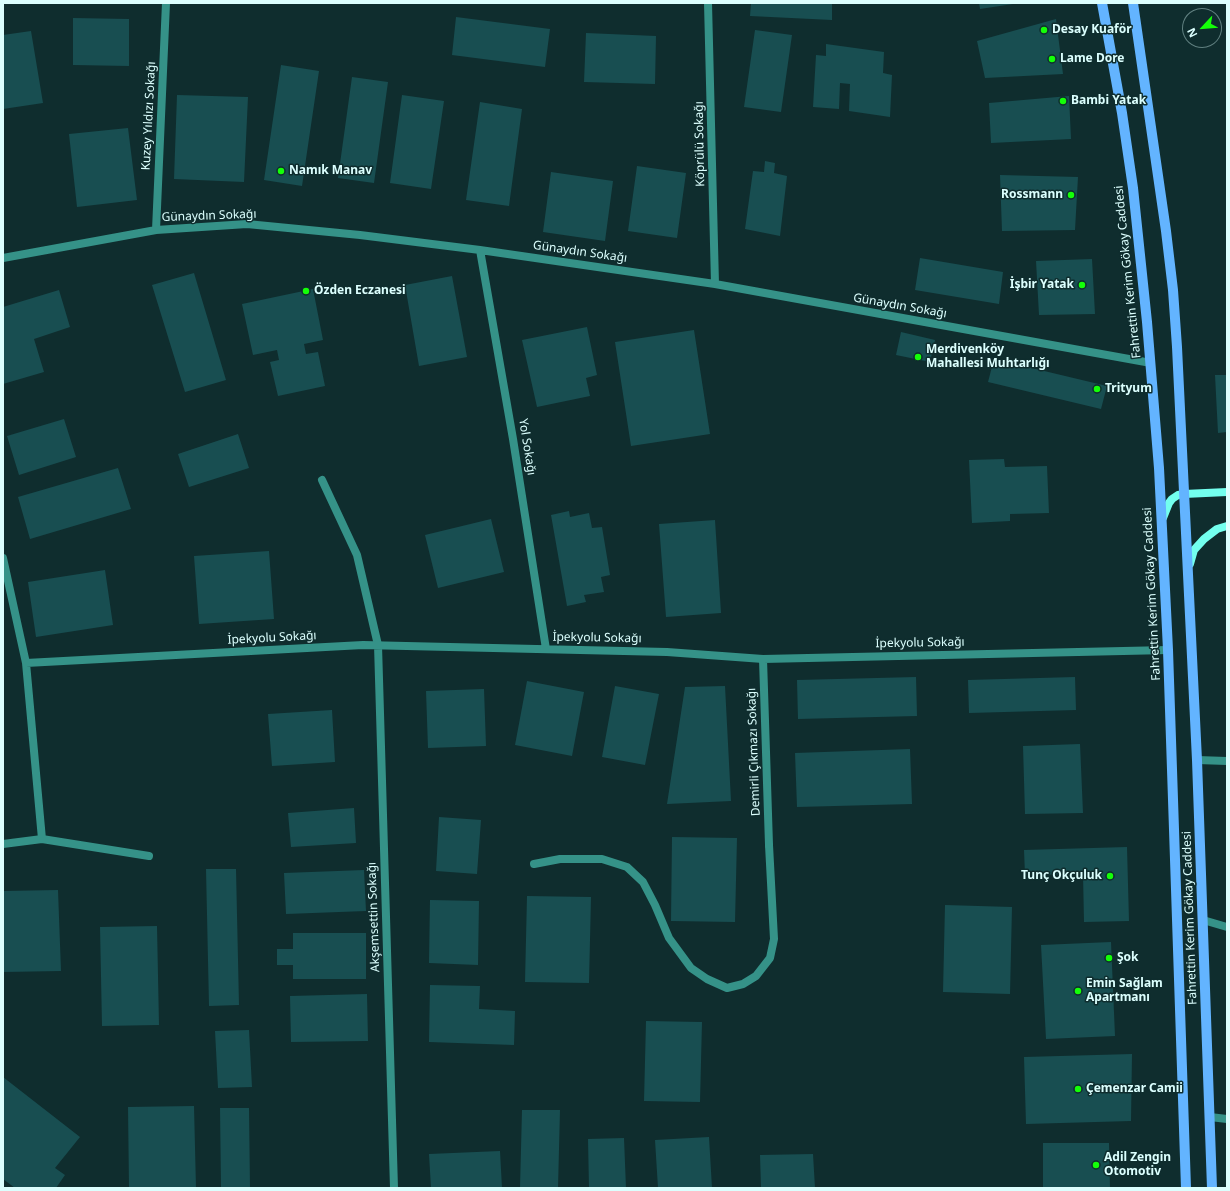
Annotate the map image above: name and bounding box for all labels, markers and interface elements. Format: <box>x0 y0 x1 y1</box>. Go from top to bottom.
north arrow <box>1182 8 1222 48</box>
place label: Desay Kuaför <box>1052 23 1132 37</box>
marker: Desay Kuaför <box>1039 25 1049 35</box>
text: N <box>1183 26 1200 40</box>
place label: Lame Dore <box>1060 52 1124 66</box>
marker: Lame Dore <box>1047 54 1057 64</box>
street label: Kuzey Yıldızı Sokağı <box>139 61 159 171</box>
place label: Bambi Yatak <box>1071 94 1146 108</box>
marker: Bambi Yatak <box>1058 96 1068 106</box>
street label: Köprülü Sokağı <box>692 101 708 187</box>
place label: Namık Manav <box>289 164 372 178</box>
marker: Namık Manav <box>276 166 286 176</box>
street label: Fahrettin Kerim Gökay Caddesi <box>1112 185 1144 359</box>
place label: Rossmann <box>1001 188 1063 202</box>
marker: Rossmann <box>1066 190 1076 200</box>
street label: Günaydın Sokağı <box>161 207 257 225</box>
street label: Günaydın Sokağı <box>532 238 628 266</box>
place label: İşbir Yatak <box>1010 278 1074 292</box>
marker: İşbir Yatak <box>1077 280 1087 290</box>
place label: Özden Eczanesi <box>314 284 406 298</box>
marker: Özden Eczanesi <box>301 286 311 296</box>
street label: Günaydın Sokağı <box>852 291 948 321</box>
place label: Merdivenköy Mahallesi Muhtarlığı <box>926 343 1050 371</box>
marker: Merdivenköy Mahallesi Muhtarlığı <box>913 352 923 362</box>
place label: Trityum <box>1105 382 1152 396</box>
marker: Trityum <box>1092 384 1102 394</box>
street label: Yol Sokağı <box>515 418 539 476</box>
street label: Fahrettin Kerim Gökay Caddesi <box>1140 507 1164 681</box>
street label: İpekyolu Sokağı <box>227 628 317 648</box>
street label: İpekyolu Sokağı <box>552 630 642 646</box>
street label: İpekyolu Sokağı <box>875 635 965 651</box>
street label: Demirli Çıkmazı Sokağı <box>745 688 763 816</box>
street label: Fahrettin Kerim Gökay Caddesi <box>1180 831 1200 1005</box>
street label: Akşemsettin Sokağı <box>365 862 383 972</box>
place label: Tunç Okçuluk <box>1021 869 1102 883</box>
marker: Tunç Okçuluk <box>1105 871 1115 881</box>
place label: Şok <box>1117 951 1139 965</box>
marker: Şok <box>1104 953 1114 963</box>
place label: Emin Sağlam Apartmanı <box>1086 977 1163 1005</box>
marker: Emin Sağlam Apartmanı <box>1073 986 1083 996</box>
place label: Çemenzar Camii <box>1086 1082 1183 1096</box>
marker: Çemenzar Camii <box>1073 1084 1083 1094</box>
place label: Adil Zengin Otomotiv <box>1104 1151 1171 1179</box>
marker: Adil Zengin Otomotiv <box>1091 1160 1101 1170</box>

